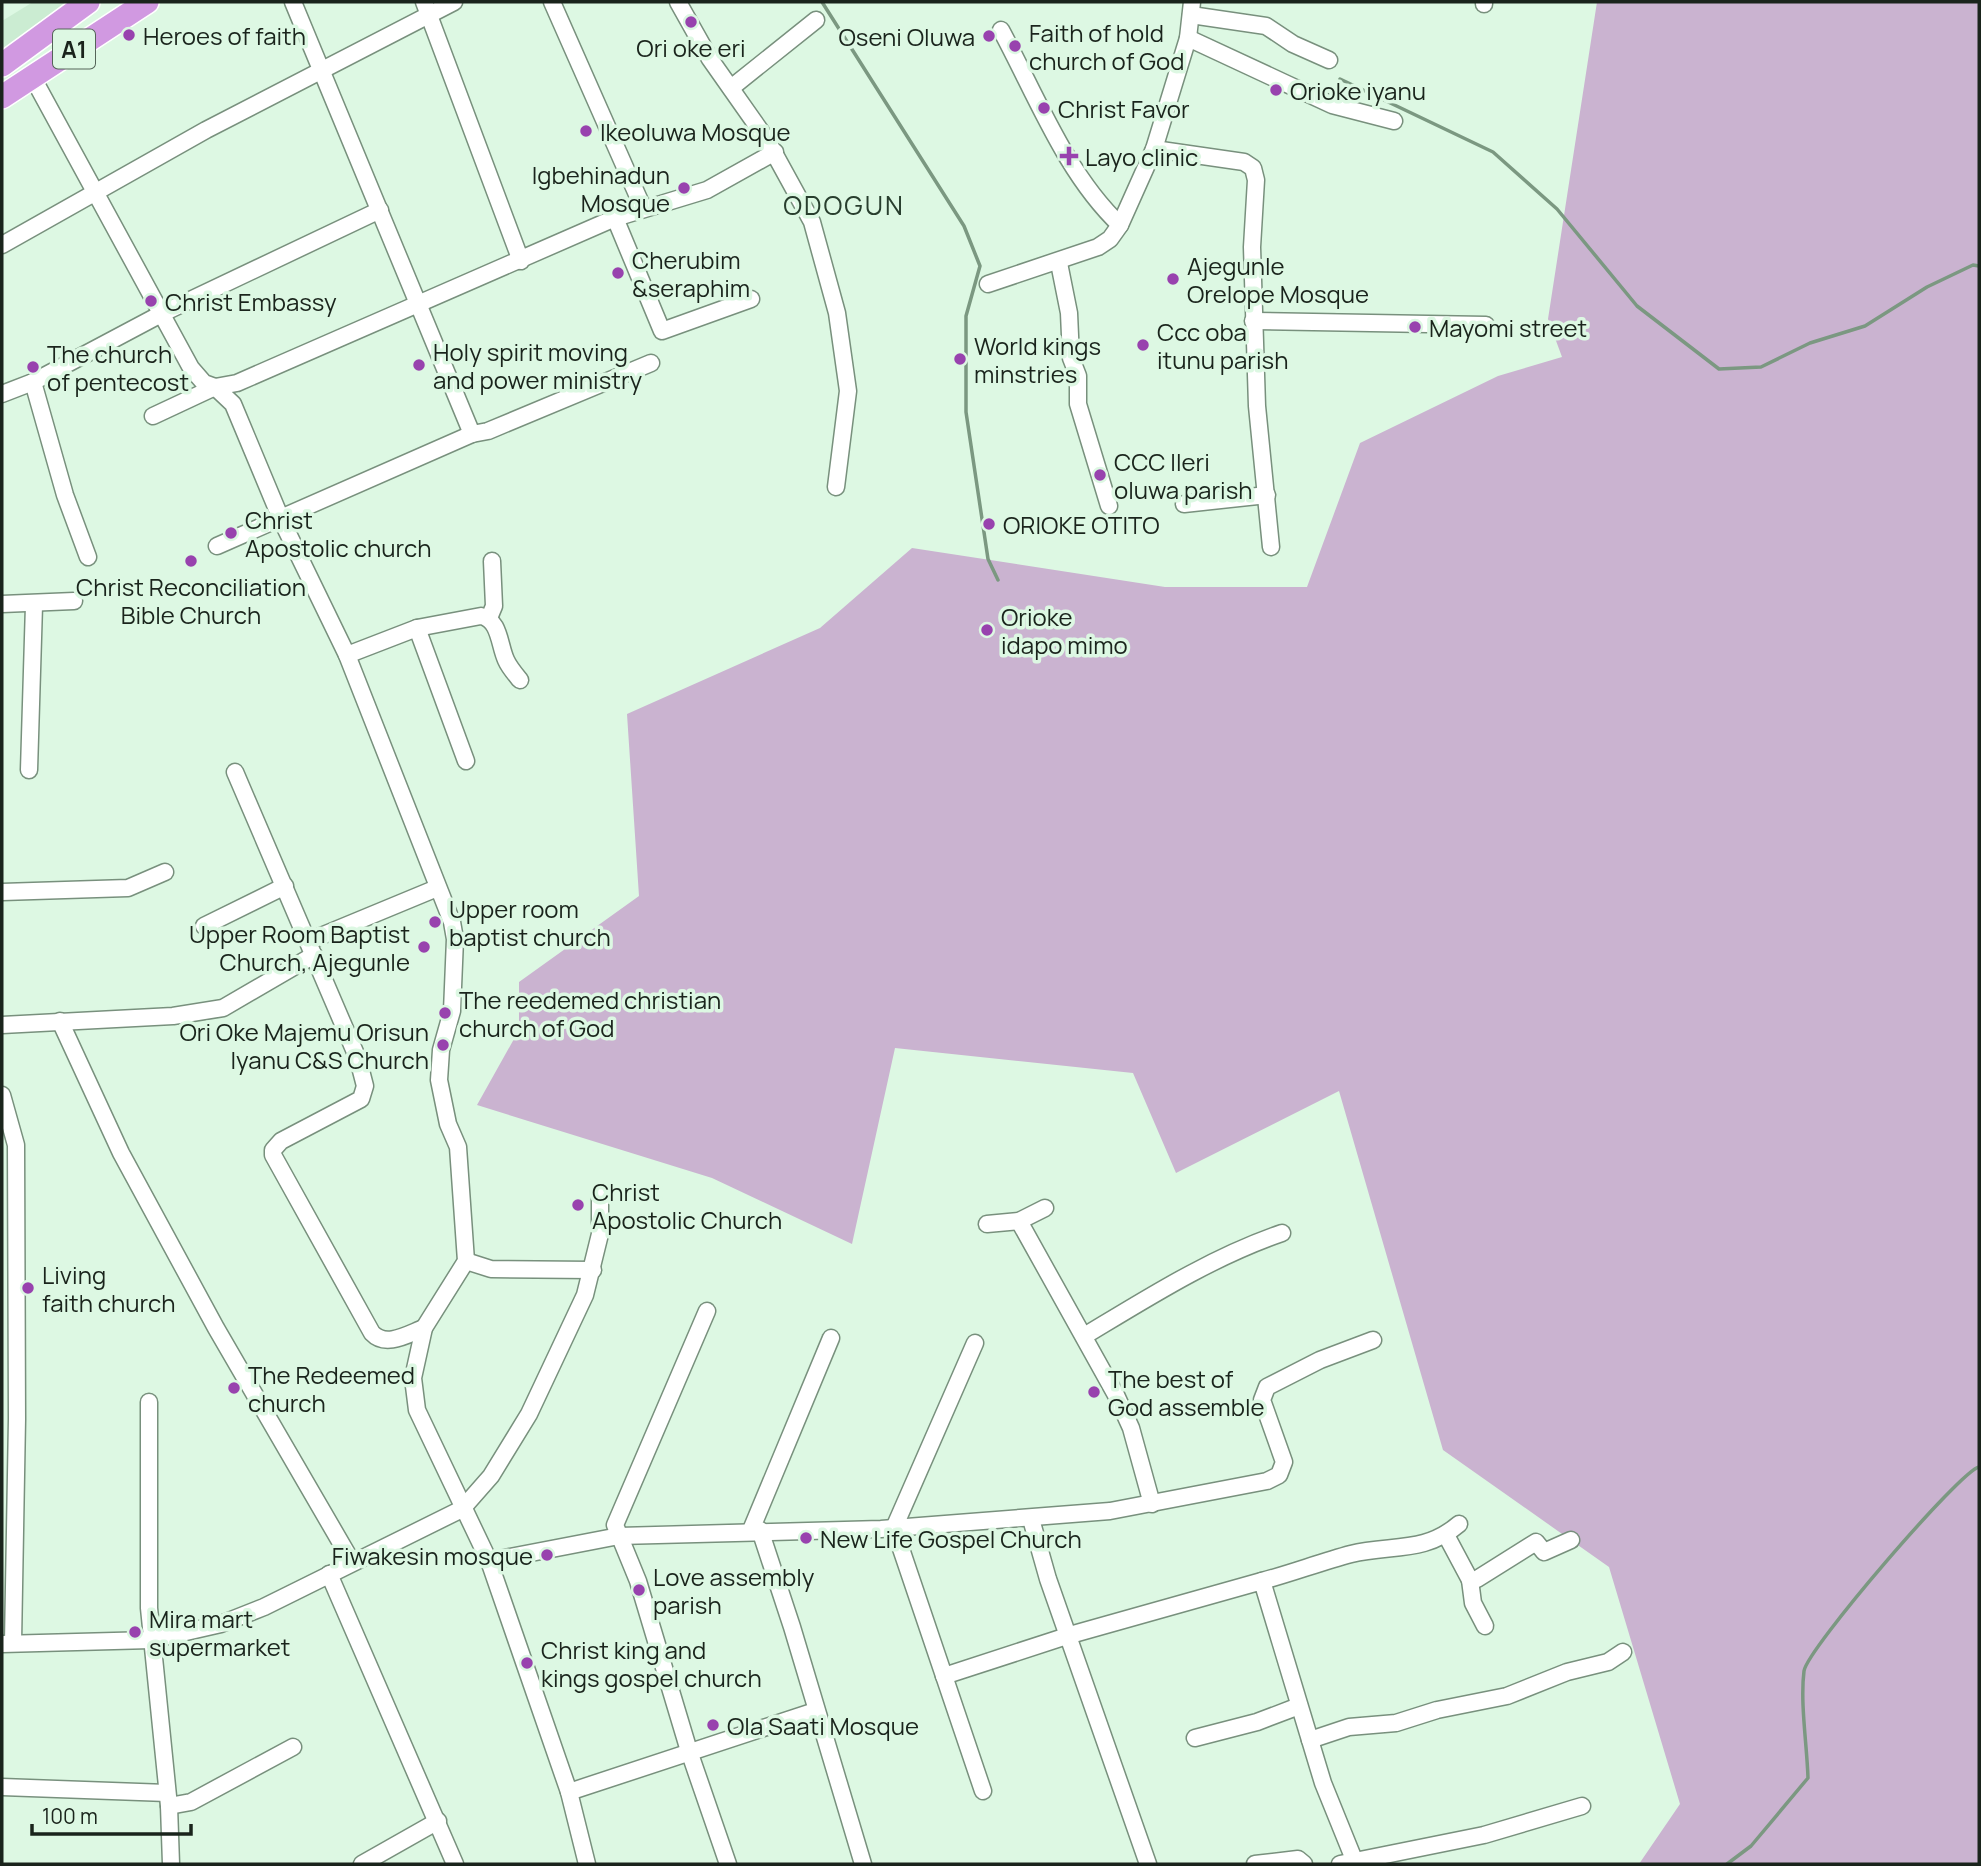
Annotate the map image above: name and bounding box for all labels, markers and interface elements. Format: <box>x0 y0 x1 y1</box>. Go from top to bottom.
marker: Ori oke eri <box>683 14 699 30</box>
place label: Faith of hold church of God <box>1029 16 1184 77</box>
place label: Heroes of faith <box>143 19 306 52</box>
place label: Oseni Oluwa <box>838 20 975 53</box>
marker: Heroes of faith <box>121 27 137 43</box>
marker: Oseni Oluwa <box>981 28 997 44</box>
road number: A1 <box>53 30 95 68</box>
place label: Ori oke eri <box>636 31 746 64</box>
marker: Faith of hold church of God <box>1007 38 1023 54</box>
place label: Orioke iyanu <box>1290 74 1426 107</box>
marker: Orioke iyanu <box>1268 82 1284 98</box>
place label: Christ Favor <box>1058 92 1190 125</box>
marker: Christ Favor <box>1036 100 1052 116</box>
place label: Ikeoluwa Mosque <box>600 115 791 148</box>
marker: Ikeoluwa Mosque <box>578 123 594 139</box>
place label: Layo clinic <box>1085 140 1198 173</box>
marker: Layo clinic <box>1059 146 1079 166</box>
place label: Igbehinadun Mosque <box>532 158 670 219</box>
marker: Igbehinadun Mosque <box>676 180 692 196</box>
district label: ODOGUN <box>783 187 905 223</box>
place label: Cherubim &seraphim <box>632 243 750 304</box>
place label: Ajegunle Orelope Mosque <box>1187 249 1369 310</box>
marker: Cherubim &seraphim <box>610 265 626 281</box>
marker: Ajegunle Orelope Mosque <box>1165 271 1181 287</box>
place label: Christ Embassy <box>165 285 337 318</box>
marker: Christ Embassy <box>143 293 159 309</box>
place label: Mayomi street <box>1429 311 1587 344</box>
place label: Ccc oba itunu parish <box>1157 315 1288 376</box>
marker: Mayomi street <box>1407 319 1423 335</box>
place label: World kings minstries <box>974 329 1101 390</box>
place label: Holy spirit moving and power ministry <box>433 335 642 396</box>
place label: The church of pentecost <box>47 337 189 398</box>
marker: Ccc oba itunu parish <box>1135 337 1151 353</box>
marker: World kings minstries <box>952 351 968 367</box>
marker: Holy spirit moving and power ministry <box>411 357 427 373</box>
marker: The church of pentecost <box>25 359 41 375</box>
place label: CCC Ileri oluwa parish <box>1114 445 1253 506</box>
marker: CCC Ileri oluwa parish <box>1092 467 1108 483</box>
place label: Christ Apostolic church <box>245 503 431 564</box>
place label: ORIOKE OTITO <box>1003 508 1160 541</box>
marker: ORIOKE OTITO <box>981 516 997 532</box>
marker: Christ Apostolic church <box>223 525 239 541</box>
marker: Christ Reconciliation Bible Church <box>183 553 199 569</box>
place label: Christ Reconciliation Bible Church <box>76 570 306 631</box>
place label: Orioke idapo mimo <box>1001 600 1128 661</box>
marker: Orioke idapo mimo <box>979 622 995 638</box>
place label: Upper room baptist church <box>449 892 611 953</box>
marker: Upper room baptist church <box>427 914 443 930</box>
place label: Upper Room Baptist Church, Ajegunle <box>189 917 410 978</box>
marker: Upper Room Baptist Church, Ajegunle <box>416 939 432 955</box>
place label: The reedemed christian church of God <box>459 983 721 1044</box>
marker: The reedemed christian church of God <box>437 1005 453 1021</box>
place label: Ori Oke Majemu Orisun Iyanu C&S Church <box>179 1015 429 1076</box>
marker: Ori Oke Majemu Orisun Iyanu C&S Church <box>435 1037 451 1053</box>
place label: Christ Apostolic Church <box>592 1175 782 1236</box>
marker: Christ Apostolic Church <box>570 1197 586 1213</box>
place label: Living faith church <box>42 1258 176 1319</box>
marker: Living faith church <box>20 1280 36 1296</box>
place label: The Redeemed church <box>248 1358 415 1419</box>
place label: The best of God assemble <box>1108 1362 1265 1423</box>
marker: The Redeemed church <box>226 1380 242 1396</box>
marker: The best of God assemble <box>1086 1384 1102 1400</box>
place label: New Life Gospel Church <box>820 1522 1082 1555</box>
marker: New Life Gospel Church <box>798 1530 814 1546</box>
place label: Fiwakesin mosque <box>332 1539 533 1572</box>
marker: Fiwakesin mosque <box>539 1547 555 1563</box>
place label: Love assembly parish <box>653 1560 815 1621</box>
marker: Love assembly parish <box>631 1582 647 1598</box>
place label: Mira mart supermarket <box>149 1602 290 1663</box>
marker: Mira mart supermarket <box>127 1624 143 1640</box>
place label: Christ king and kings gospel church <box>541 1633 762 1694</box>
marker: Christ king and kings gospel church <box>519 1655 535 1671</box>
place label: Ola Saati Mosque <box>727 1709 919 1742</box>
marker: Ola Saati Mosque <box>705 1717 721 1733</box>
scale bar <box>32 1792 191 1836</box>
text: 100 m <box>42 1802 98 1830</box>

